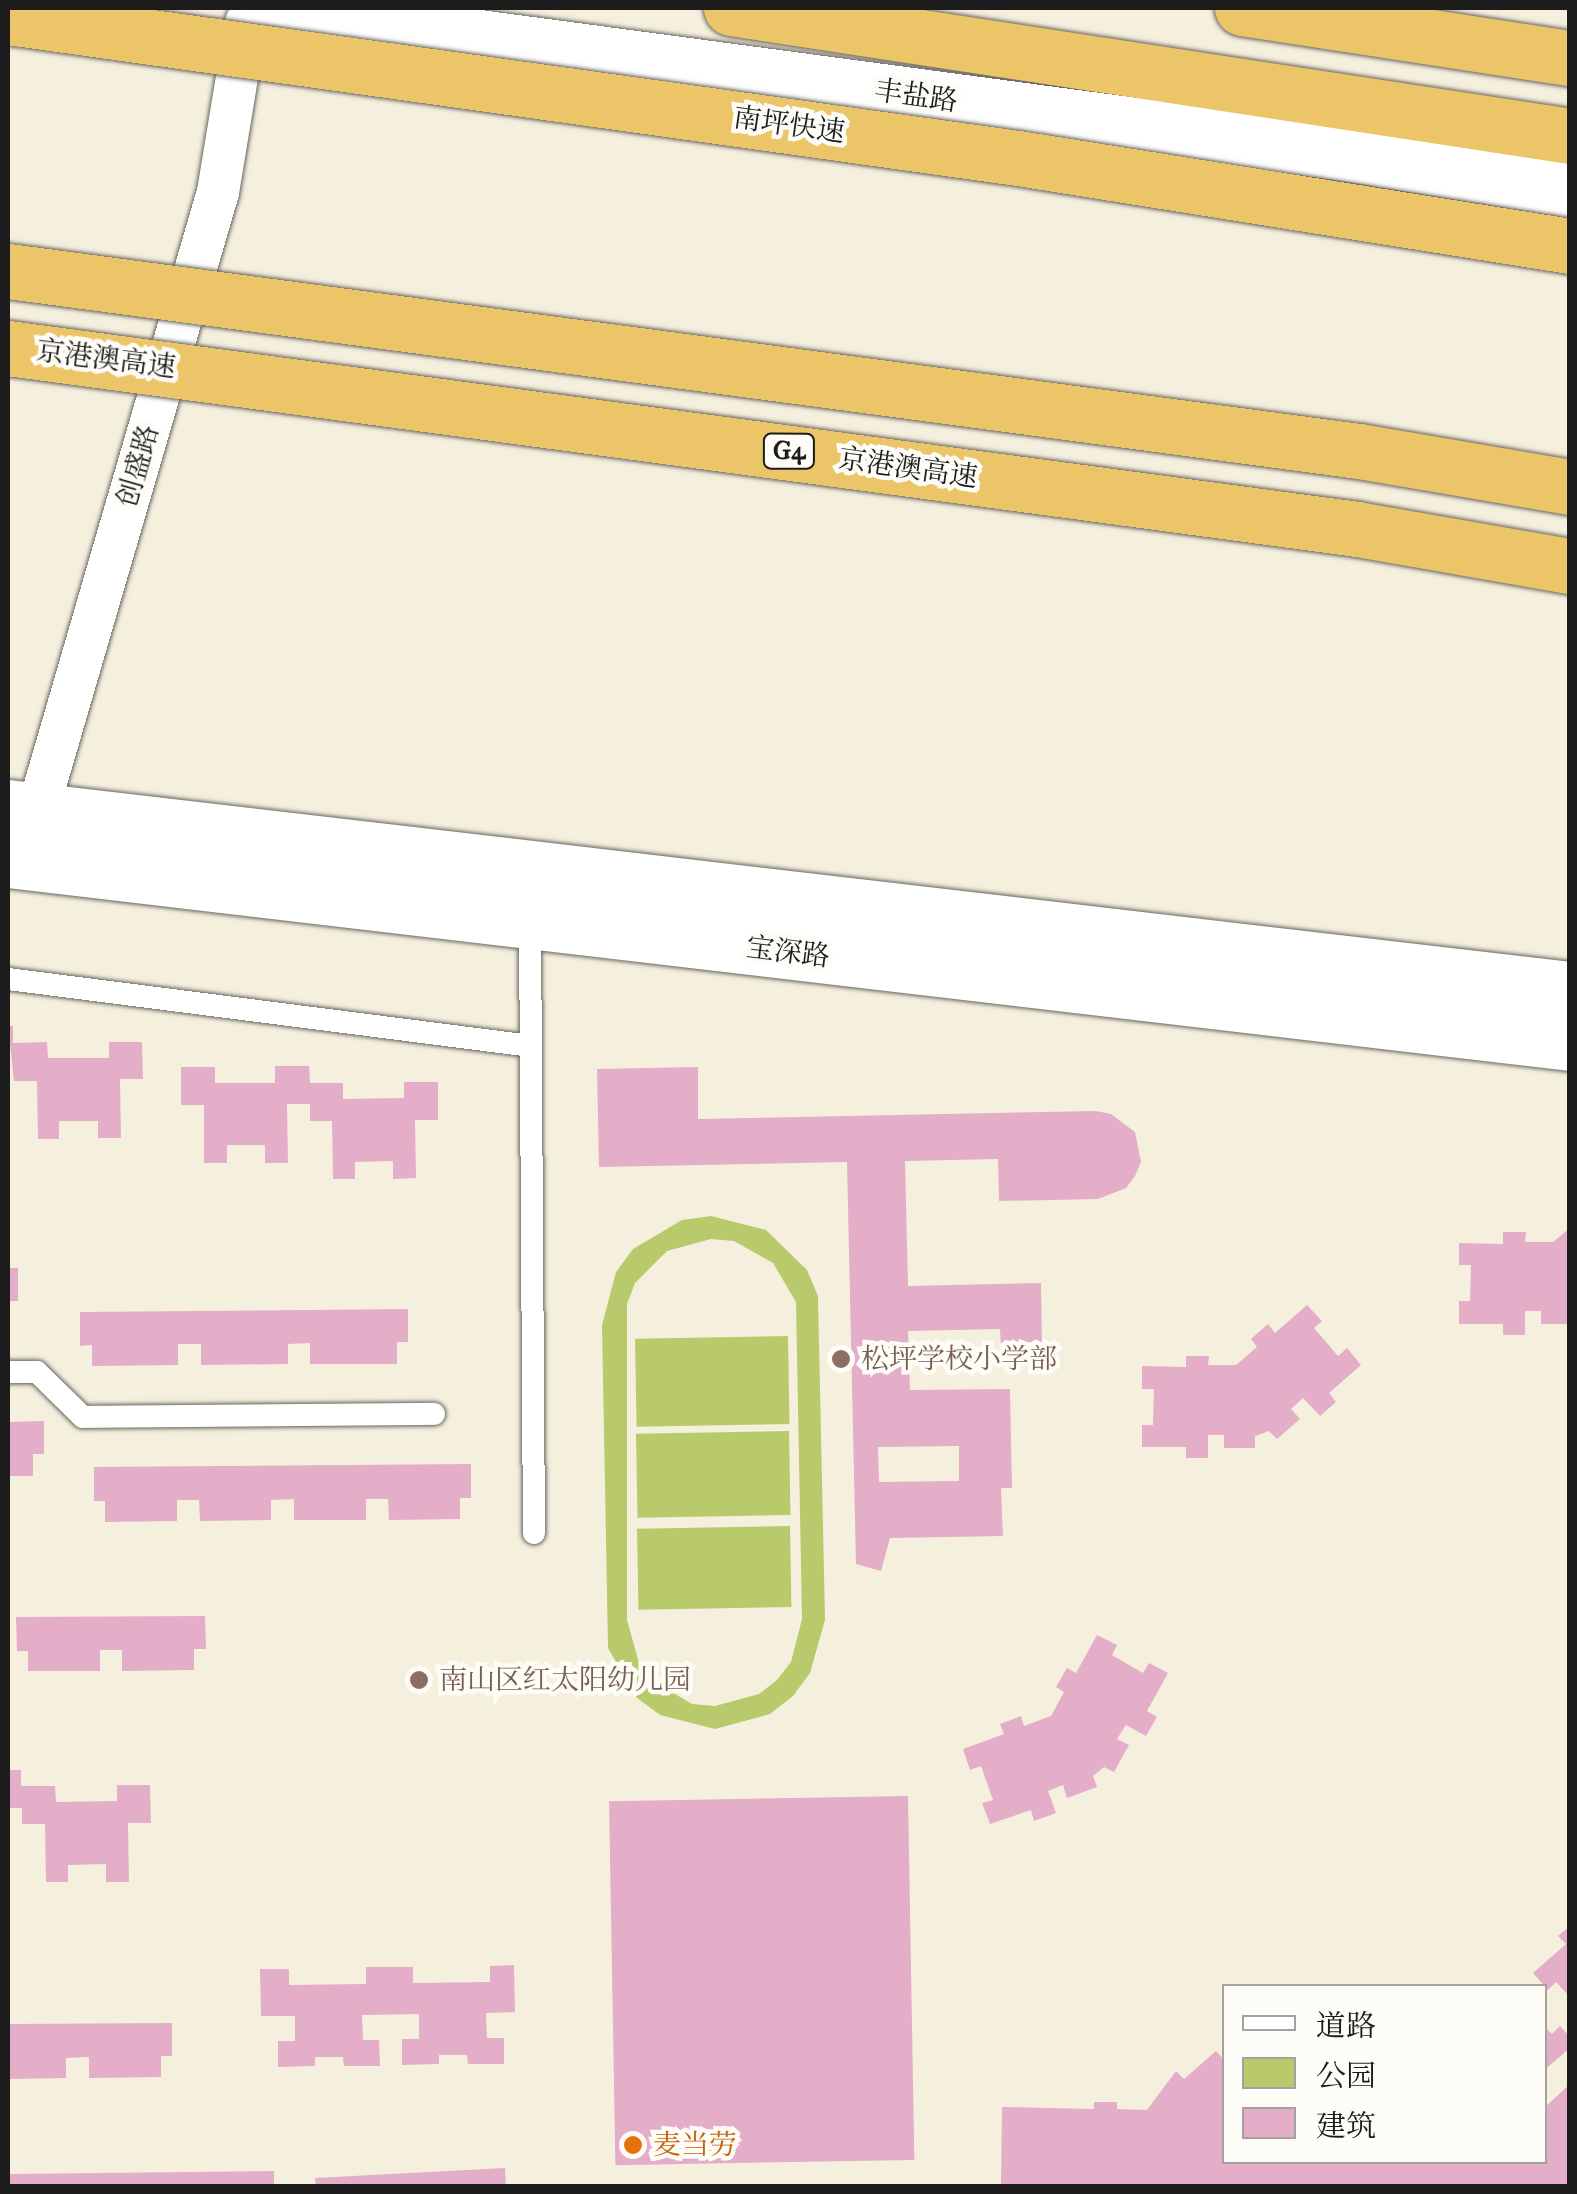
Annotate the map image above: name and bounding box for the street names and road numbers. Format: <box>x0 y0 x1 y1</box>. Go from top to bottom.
street label: 丰盐路 <box>872 74 960 118</box>
street label: 南坪快速 <box>731 101 847 149</box>
street label: 京港澳高速 <box>34 334 178 384</box>
street label: 创盛路 <box>110 421 166 511</box>
road number: G4 <box>762 431 816 471</box>
street label: 京港澳高速 <box>836 442 980 494</box>
street label: 宝深路 <box>744 930 832 974</box>

